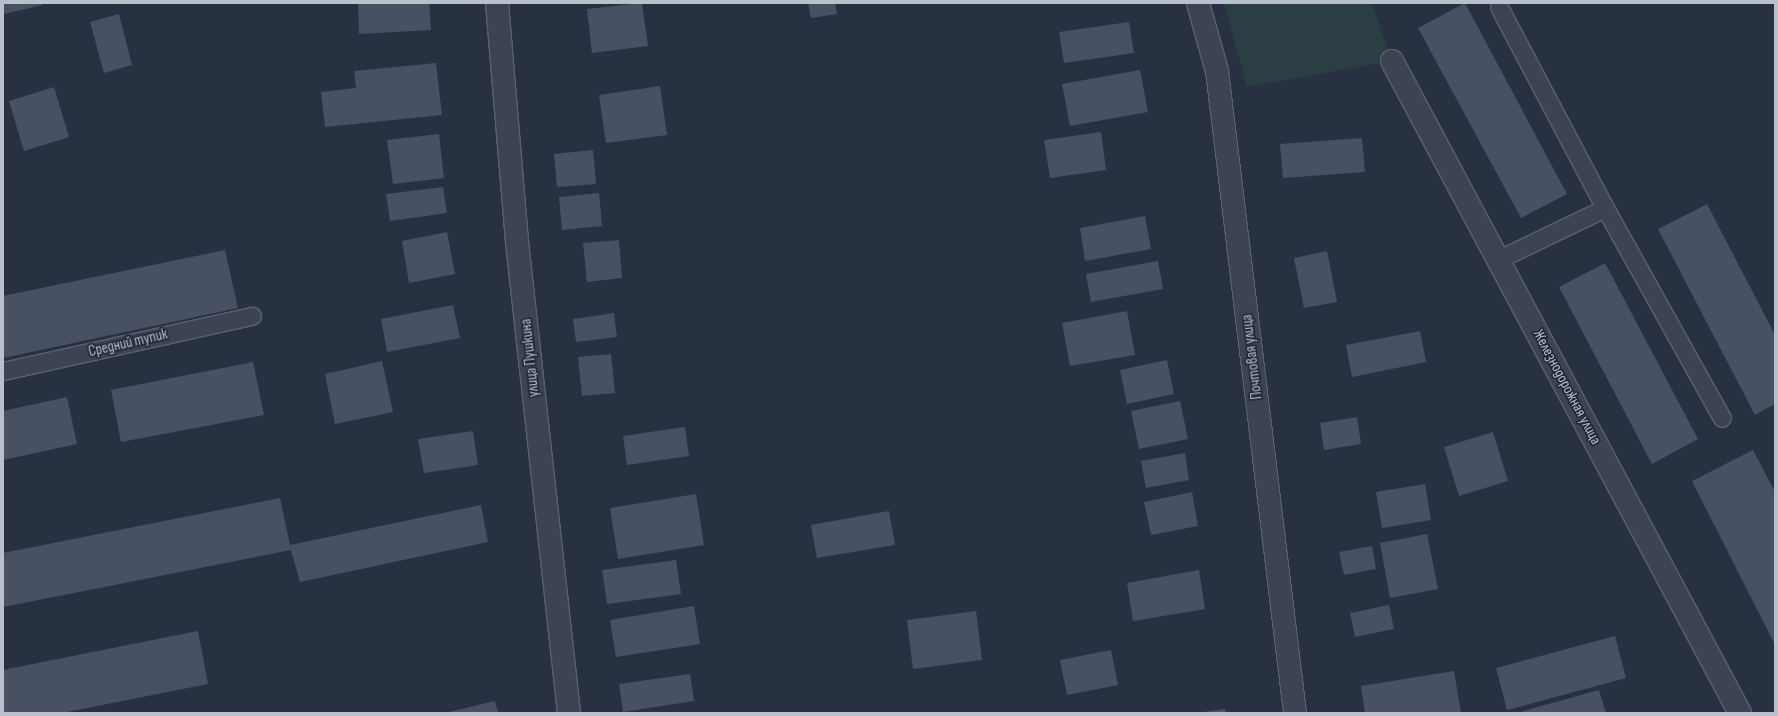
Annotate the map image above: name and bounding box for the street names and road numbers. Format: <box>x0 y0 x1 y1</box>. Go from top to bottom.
street label: Почтовая улица <box>1238 314 1266 400</box>
street label: улица Пушкина <box>517 318 543 398</box>
street label: Средний тупик <box>87 325 169 361</box>
street label: Железнодорожная улица <box>1529 327 1605 447</box>

